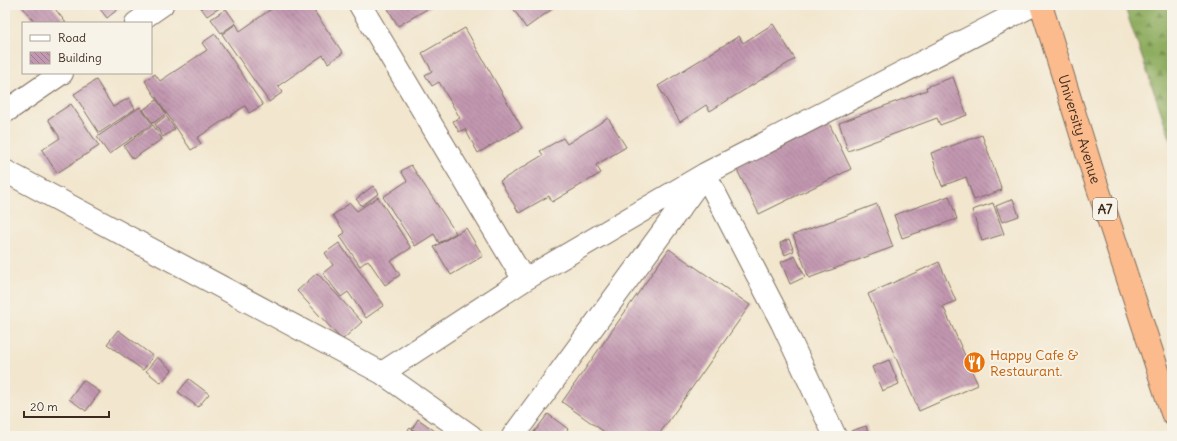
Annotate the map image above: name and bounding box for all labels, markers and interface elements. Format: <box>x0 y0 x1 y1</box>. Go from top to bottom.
legend <box>22 22 152 74</box>
text: Road <box>58 30 86 45</box>
text: Building <box>58 50 102 65</box>
street label: University Avenue <box>1054 72 1105 186</box>
road number: A7 <box>1093 198 1117 220</box>
place label: Happy Cafe & Restaurant. <box>990 346 1078 380</box>
restaurant icon: Happy Cafe & Restaurant. <box>962 350 988 376</box>
scale bar <box>24 393 109 419</box>
text: 20 m <box>30 399 58 414</box>

